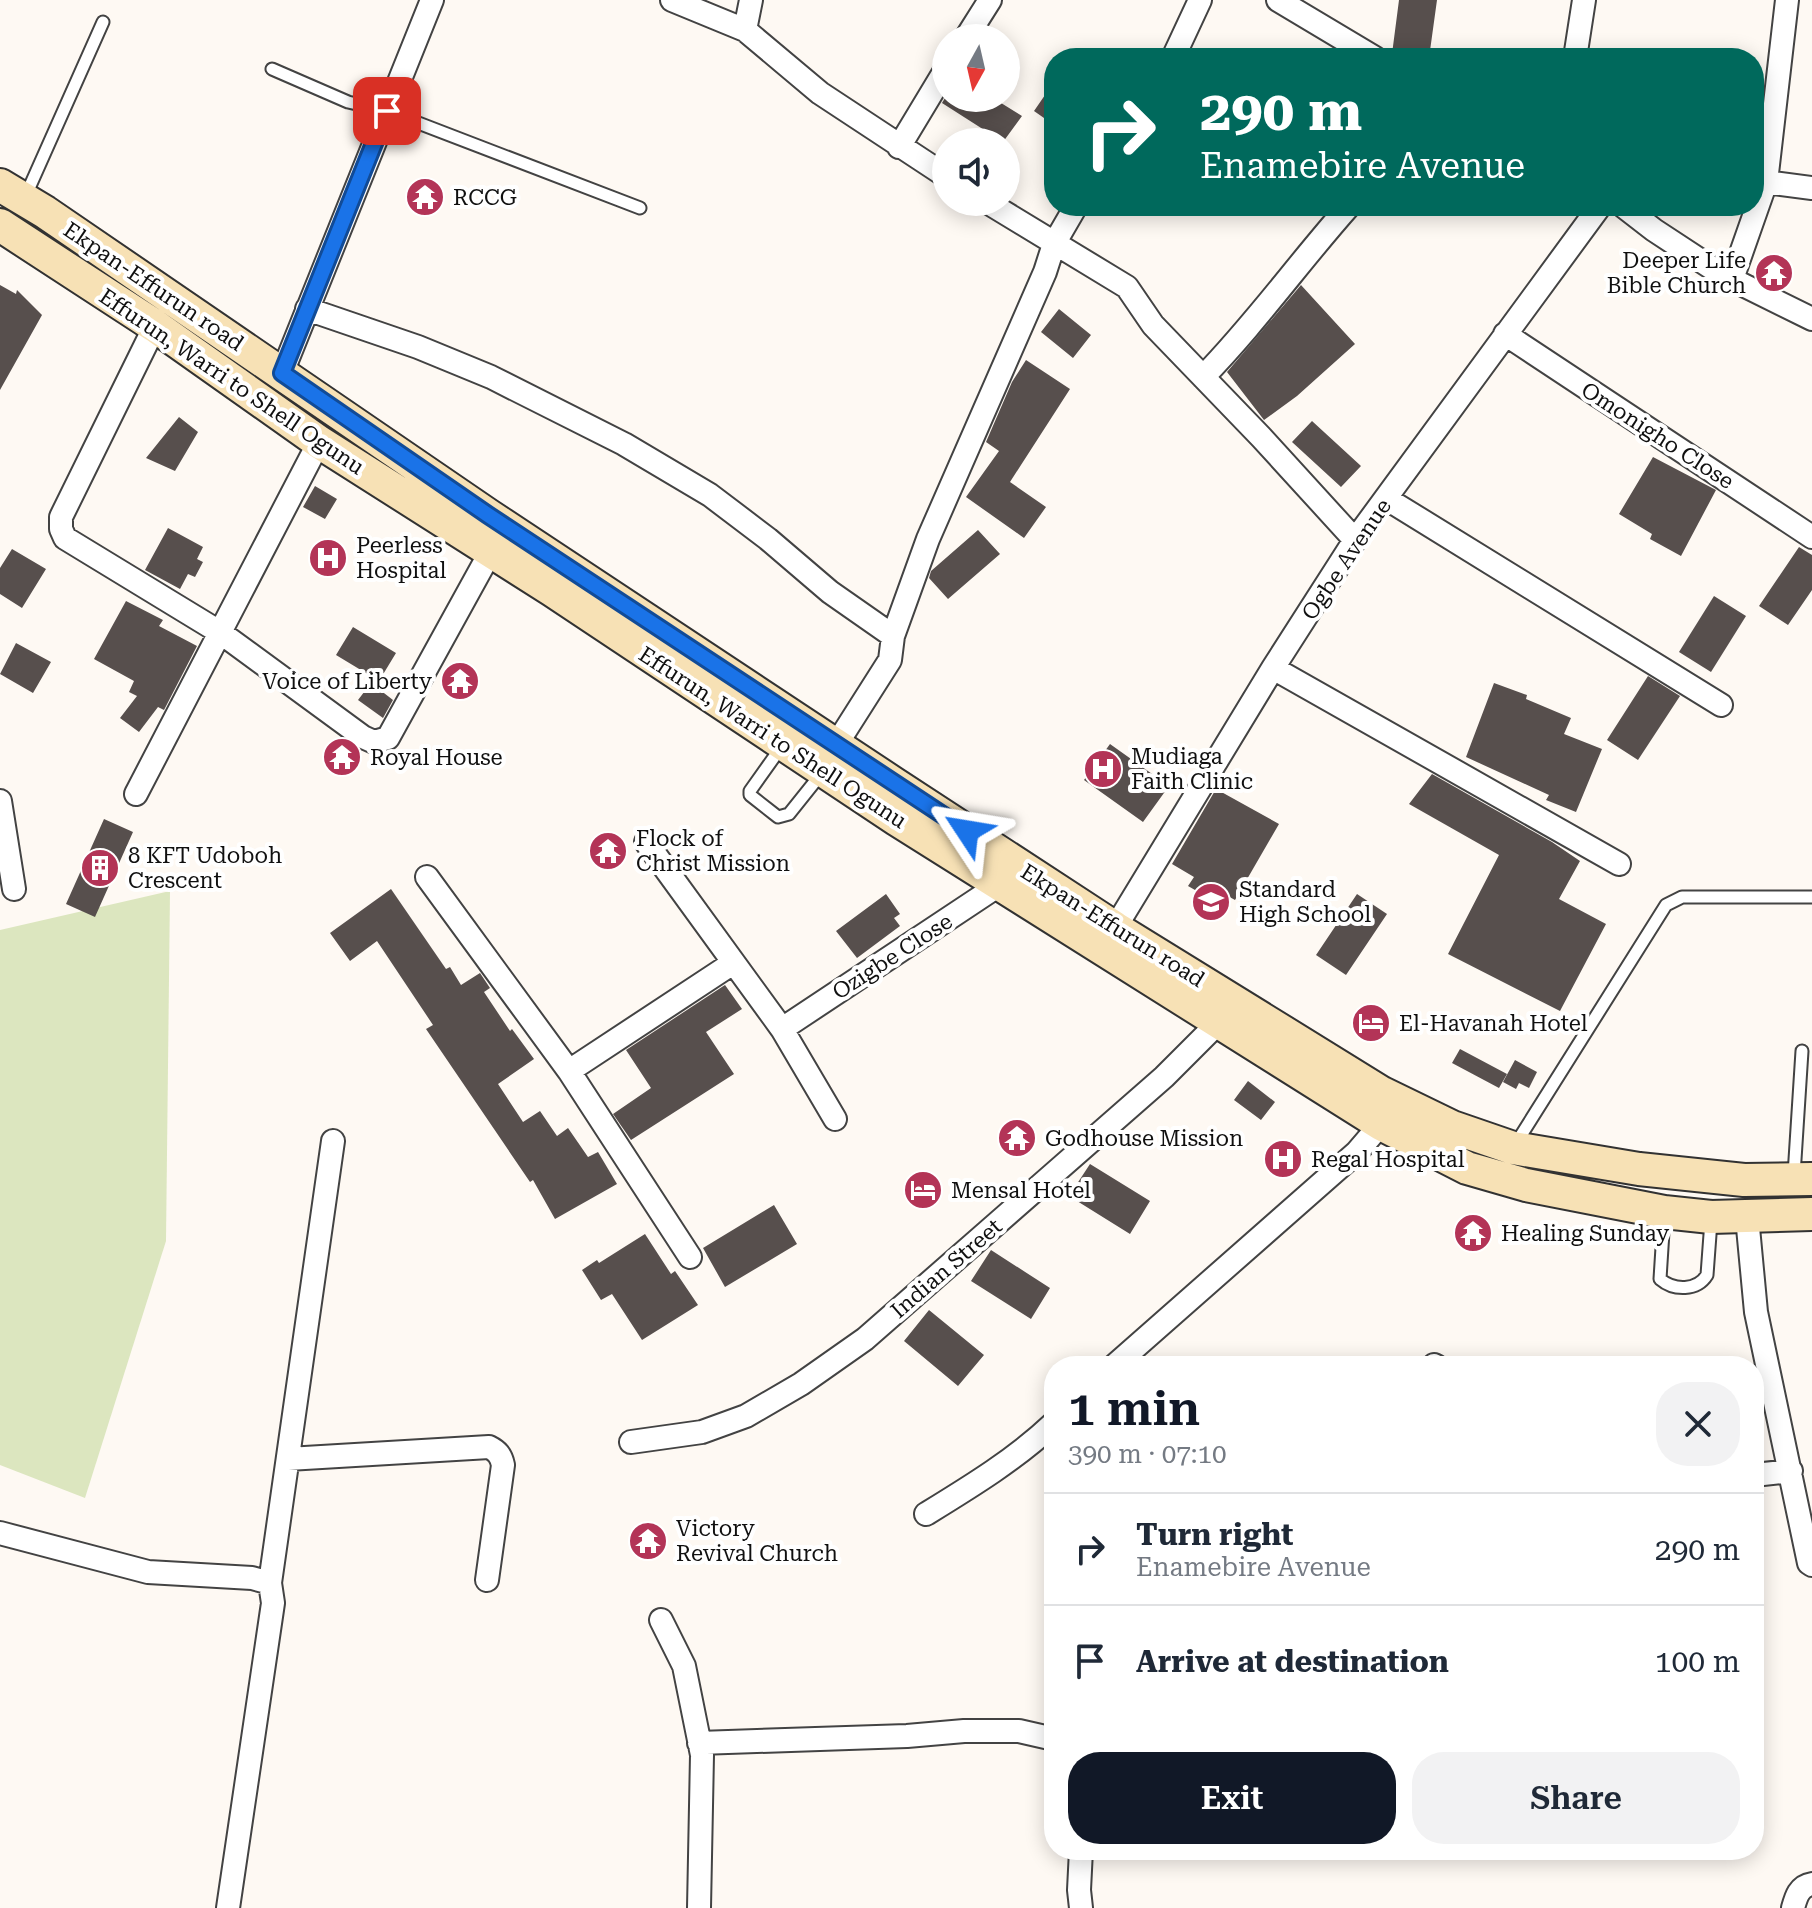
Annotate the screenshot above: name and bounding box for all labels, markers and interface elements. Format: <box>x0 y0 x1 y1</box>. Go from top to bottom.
north arrow <box>932 24 1020 112</box>
map controls <box>932 24 1020 216</box>
pin <box>353 77 421 145</box>
text: 290 m <box>1200 78 1362 144</box>
icon: right <box>1068 80 1172 184</box>
icon: arrive <box>365 89 409 133</box>
button: sound <box>932 128 1020 216</box>
text: Enamebire Avenue <box>1200 145 1525 187</box>
temple icon: RCCG <box>404 176 446 218</box>
place label: RCCG <box>453 185 517 210</box>
street label: Ekpan-Effurun road <box>59 217 248 356</box>
place label: Deeper Life Bible Church <box>1607 248 1746 298</box>
temple icon: Deeper Life Bible Church <box>1753 252 1795 294</box>
street label: Effurun, Warri to Shell Ogunu <box>95 283 369 480</box>
street label: Omonigho Close <box>1577 377 1739 494</box>
street label: Ogbe Avenue <box>1297 494 1396 625</box>
place label: Peerless Hospital <box>356 533 446 583</box>
hospital icon: Peerless Hospital <box>307 537 349 579</box>
street label: Effurun, Warri to Shell Ogunu <box>634 641 911 833</box>
temple icon: Voice of Liberty <box>439 660 481 702</box>
place label: Voice of Liberty <box>262 669 432 694</box>
temple icon: Royal House <box>321 736 363 778</box>
place label: Mudiaga Faith Clinic <box>1131 744 1253 794</box>
place label: Royal House <box>370 745 503 770</box>
hospital icon: Mudiaga Faith Clinic <box>1082 748 1124 790</box>
position arrow <box>925 789 1009 873</box>
place label: Flock of Christ Mission <box>636 826 790 876</box>
temple icon: Flock of Christ Mission <box>587 830 629 872</box>
place label: 8 KFT Udoboh Crescent <box>128 843 282 893</box>
building icon: 8 KFT Udoboh Crescent <box>79 847 121 889</box>
street label: Ekpan-Effurun road <box>1016 859 1209 992</box>
place label: Standard High School <box>1239 877 1371 927</box>
school or university icon: Standard High School <box>1190 881 1232 923</box>
street label: Ozigbe Close <box>828 908 957 1004</box>
hotel icon: El-Havanah Hotel <box>1350 1002 1392 1044</box>
place label: El-Havanah Hotel <box>1399 1011 1588 1036</box>
temple icon: Godhouse Mission <box>996 1117 1038 1159</box>
place label: Godhouse Mission <box>1045 1126 1243 1151</box>
hospital icon: Regal Hospital <box>1262 1138 1304 1180</box>
place label: Regal Hospital <box>1311 1147 1465 1172</box>
hotel icon: Mensal Hotel <box>902 1169 944 1211</box>
place label: Mensal Hotel <box>951 1178 1091 1203</box>
temple icon: Healing Sunday <box>1452 1212 1494 1254</box>
street label: Indian Street <box>886 1214 1007 1323</box>
place label: Healing Sunday <box>1501 1221 1669 1246</box>
text: 1 min <box>1068 1381 1200 1437</box>
button: close <box>1656 1382 1740 1466</box>
text: 390 m · 07:10 <box>1068 1439 1227 1469</box>
place label: Victory Revival Church <box>676 1516 838 1566</box>
text: Turn right <box>1136 1517 1293 1552</box>
temple icon: Victory Revival Church <box>627 1520 669 1562</box>
icon: right <box>1068 1527 1112 1571</box>
text: 290 m <box>1655 1532 1740 1567</box>
text: Enamebire Avenue <box>1136 1552 1371 1582</box>
icon: arrive <box>1068 1639 1112 1683</box>
text: Arrive at destination <box>1136 1644 1449 1679</box>
text: 100 m <box>1655 1644 1740 1679</box>
button: Exit <box>1068 1752 1396 1844</box>
button: Share <box>1412 1752 1740 1844</box>

